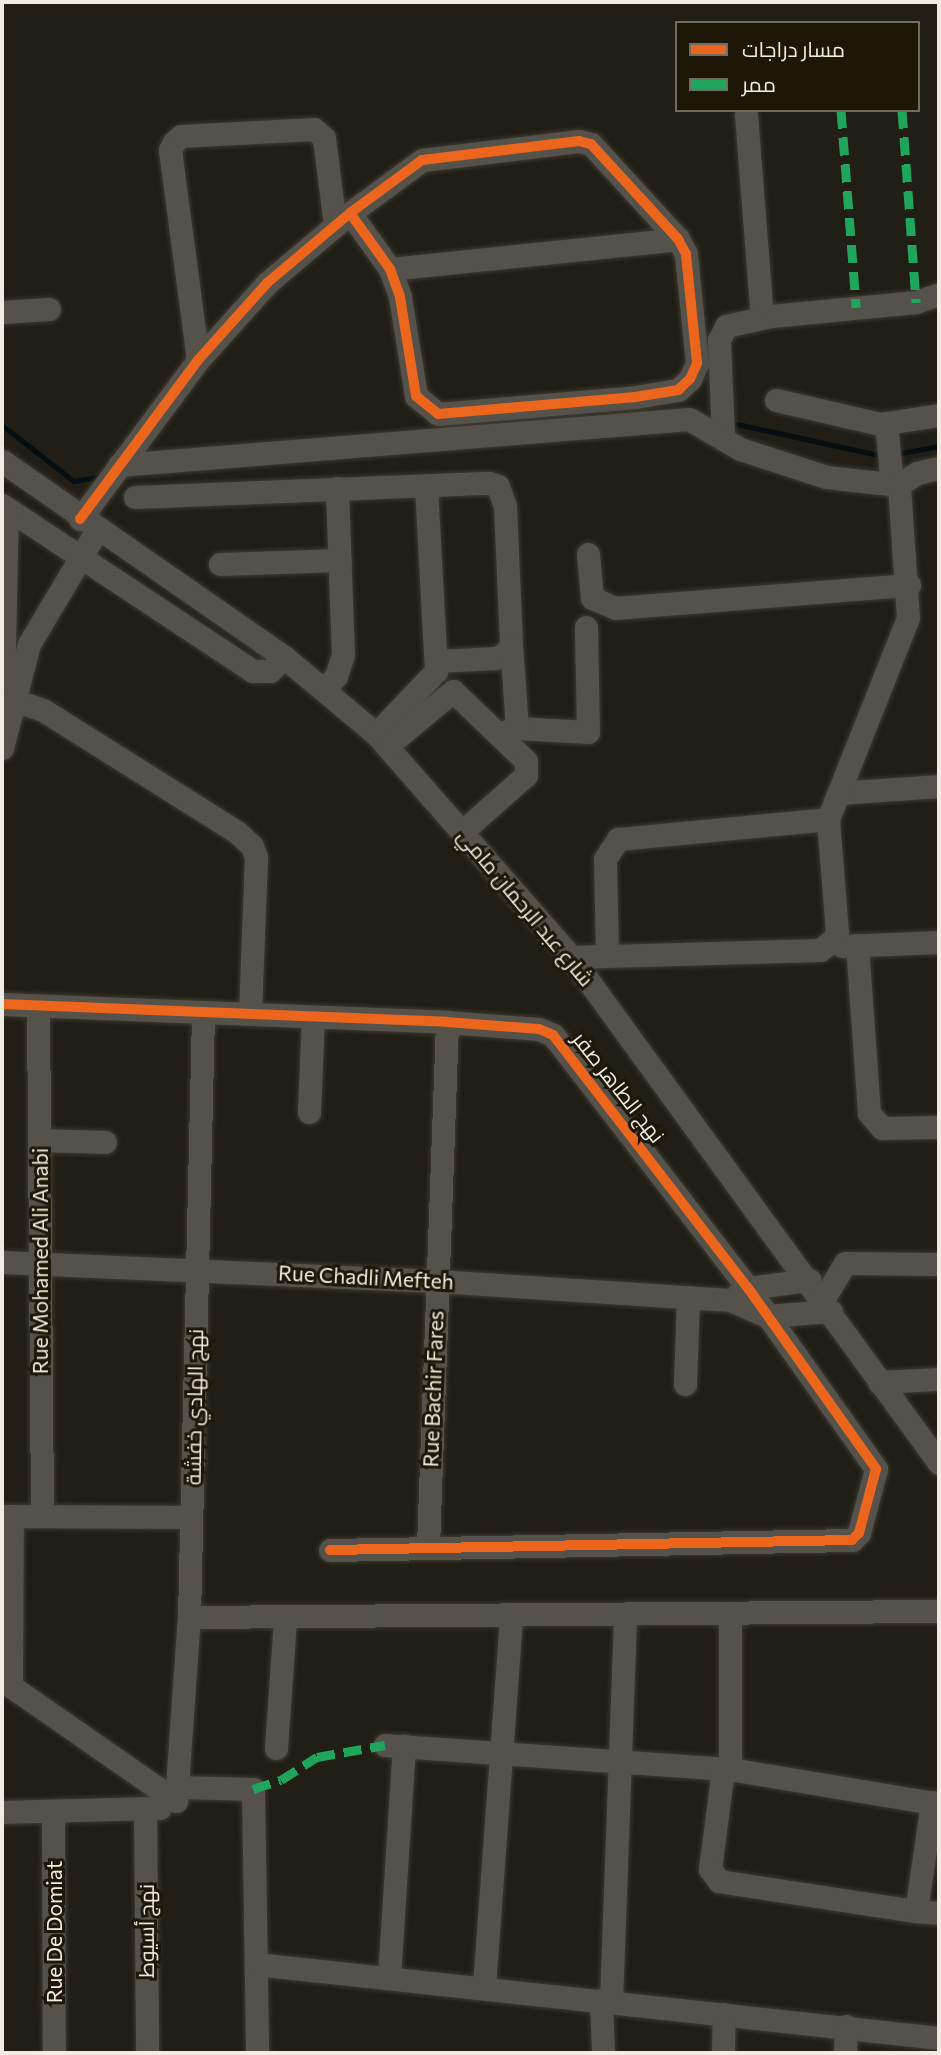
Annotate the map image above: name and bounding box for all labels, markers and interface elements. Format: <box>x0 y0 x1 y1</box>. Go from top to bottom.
legend <box>675 21 920 112</box>
text: مسار دراجات <box>742 36 845 61</box>
text: ممر <box>742 71 776 96</box>
street label: شارع عبد الرحمان مامي <box>453 823 599 991</box>
street label: نهج الطاهر صفر <box>568 1026 670 1148</box>
street label: Rue Mohamed Ali Anabi <box>27 1148 53 1374</box>
street label: Rue Chadli Mefteh <box>278 1260 454 1294</box>
street label: Rue Bachir Fares <box>418 1310 448 1468</box>
street label: نهج الهادي خفشة <box>180 1329 208 1485</box>
street label: Rue De Domiat <box>41 1861 67 2003</box>
street label: نهج أسيوط <box>133 1884 159 1978</box>

